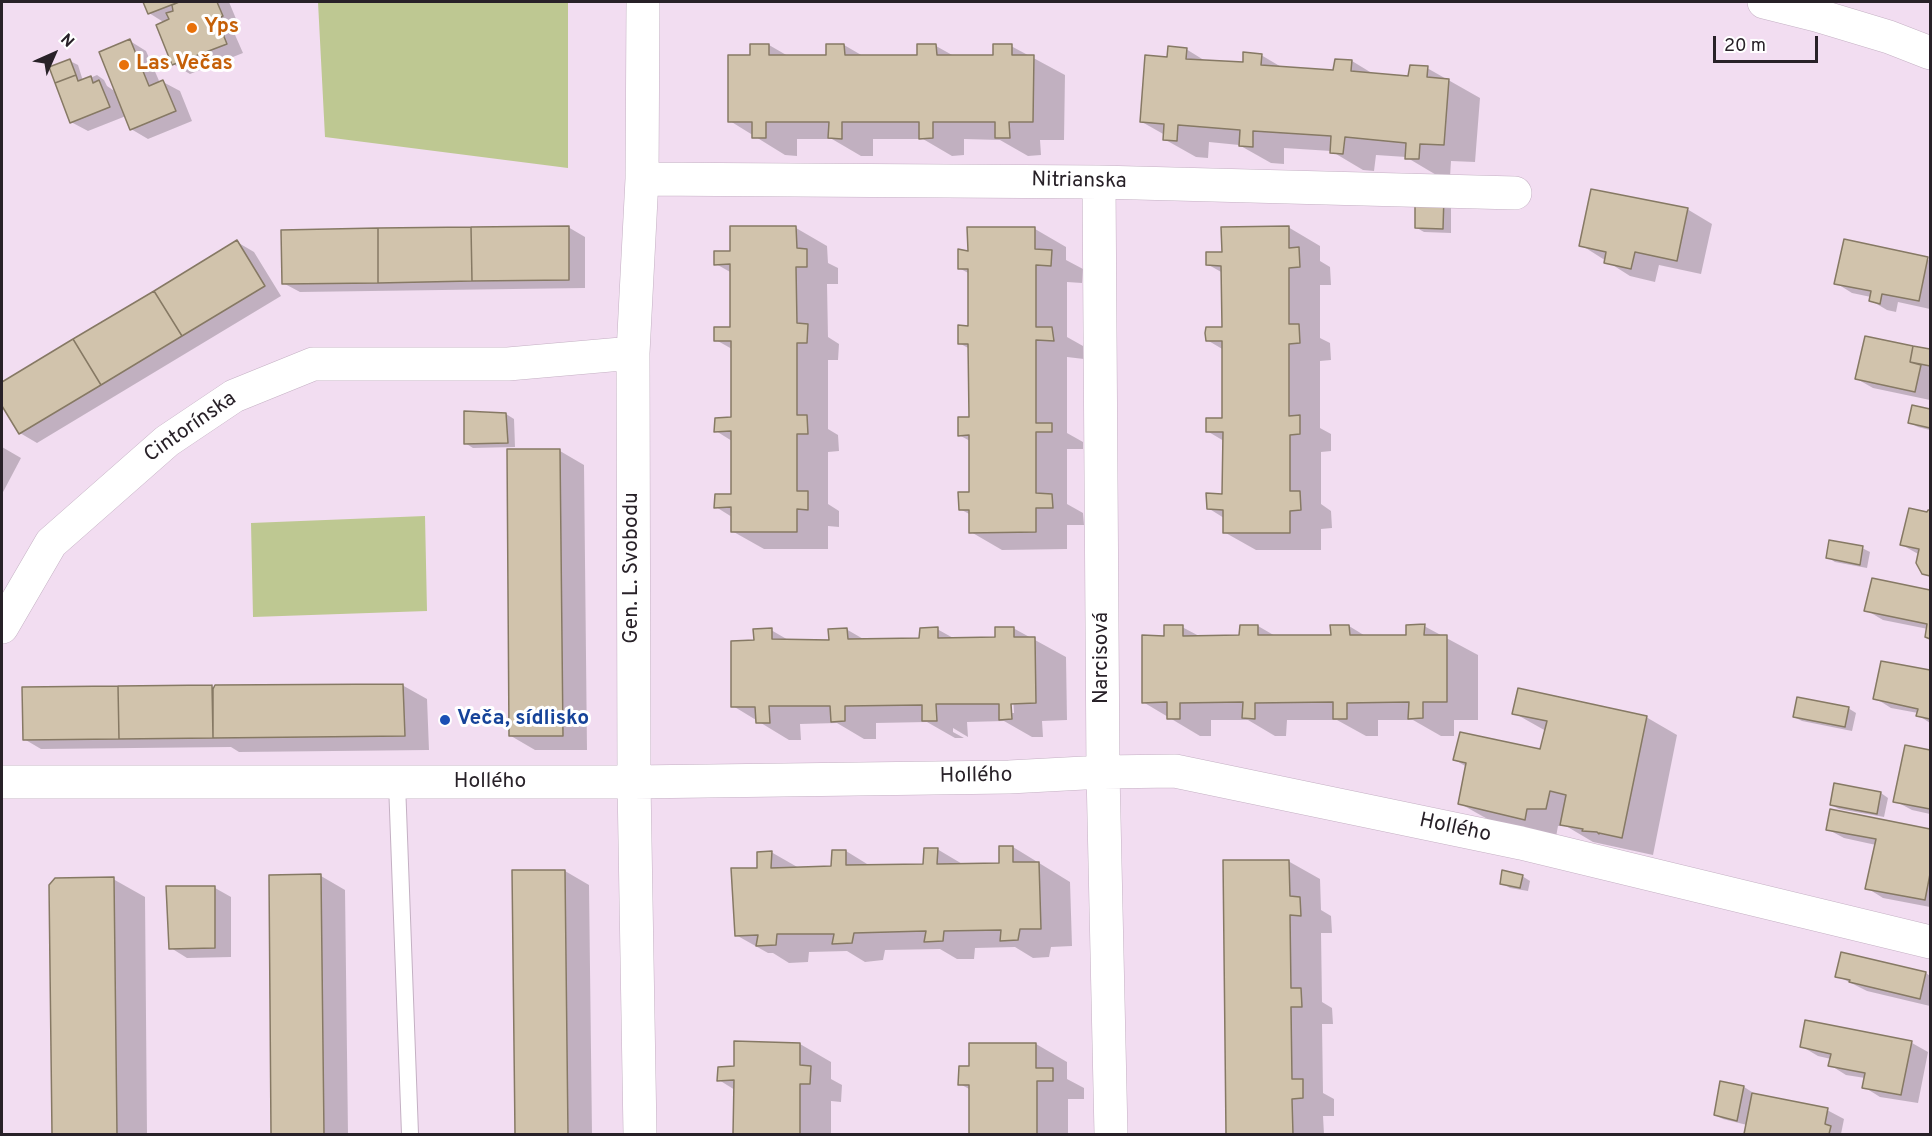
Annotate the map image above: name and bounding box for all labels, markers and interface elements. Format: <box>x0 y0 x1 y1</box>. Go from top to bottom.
place label: Yps <box>204 15 239 41</box>
marker: Yps <box>185 21 199 35</box>
north arrow <box>24 24 84 84</box>
scale bar <box>1716 24 1821 62</box>
text: N <box>56 30 78 52</box>
text: 20 m <box>1724 35 1766 58</box>
place label: Las Večas <box>136 52 233 78</box>
marker: Las Večas <box>117 58 131 72</box>
street label: Nitrianska <box>1031 169 1127 195</box>
street label: Cintorínska <box>140 387 242 469</box>
street label: Gen. L. Svobodu <box>620 492 646 644</box>
street label: Narcisová <box>1090 612 1116 704</box>
place label: Veča, sídlisko <box>457 707 589 733</box>
marker: Veča, sídlisko <box>438 713 452 727</box>
street label: Hollého <box>939 764 1013 790</box>
street label: Hollého <box>454 770 526 796</box>
street label: Hollého <box>1417 809 1493 849</box>

